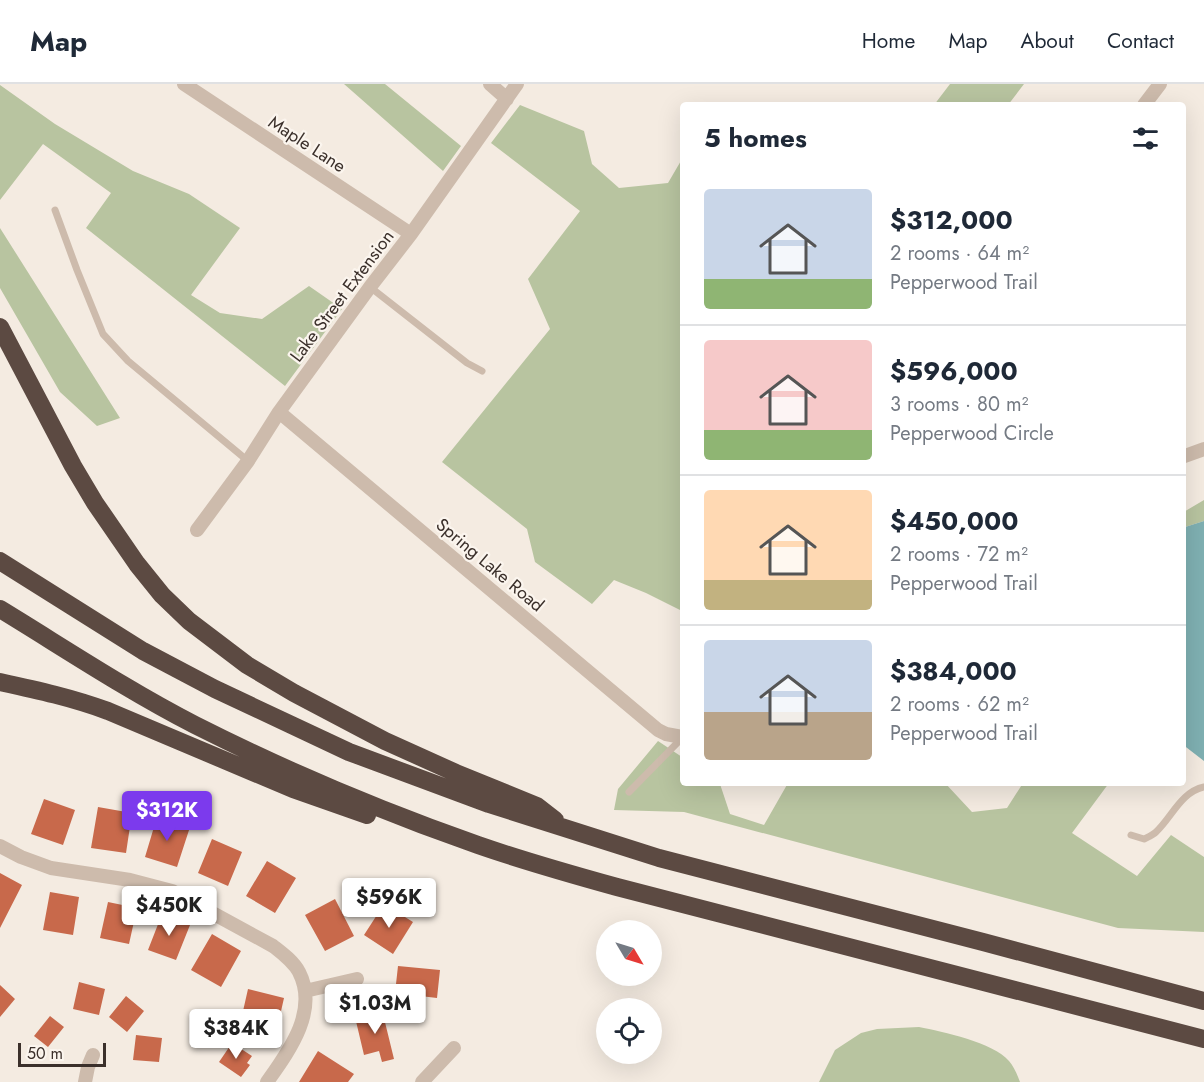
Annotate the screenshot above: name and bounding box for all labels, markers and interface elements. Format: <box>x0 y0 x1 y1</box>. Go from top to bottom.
text: Map <box>30 21 87 62</box>
text: Home <box>862 26 915 56</box>
text: Map <box>948 26 988 56</box>
text: About <box>1021 26 1074 56</box>
text: Contact <box>1107 26 1174 56</box>
street label: Maple Lane <box>263 109 351 179</box>
text: 5 homes <box>704 119 807 157</box>
icon: filters <box>1129 122 1162 155</box>
text: $312,000 <box>890 201 1013 239</box>
icon: home <box>752 213 824 285</box>
street label: Lake Street Extension <box>284 225 400 367</box>
text: 2 rooms · 64 m² <box>890 239 1029 268</box>
text: Pepperwood Trail <box>890 268 1038 297</box>
text: $596,000 <box>890 352 1018 390</box>
icon: home <box>752 364 824 436</box>
text: 3 rooms · 80 m² <box>890 390 1028 419</box>
text: Pepperwood Circle <box>890 419 1054 448</box>
text: $450,000 <box>890 502 1018 540</box>
street label: Spring Lake Road <box>430 512 550 618</box>
icon: home <box>752 514 824 586</box>
text: 2 rooms · 72 m² <box>890 540 1028 569</box>
text: Pepperwood Trail <box>890 569 1038 598</box>
text: $384,000 <box>890 652 1017 690</box>
icon: home <box>752 664 824 736</box>
text: 2 rooms · 62 m² <box>890 690 1029 719</box>
text: Pepperwood Trail <box>890 719 1038 748</box>
pin: $312K <box>125 791 209 842</box>
text: $312K <box>136 796 198 825</box>
pin: $596K <box>347 878 431 929</box>
text: $596K <box>356 883 422 912</box>
pin: $450K <box>127 886 211 937</box>
text: $450K <box>136 891 202 920</box>
north arrow <box>596 920 662 986</box>
map controls <box>596 920 662 1064</box>
pin: $1.03M <box>326 984 424 1035</box>
text: $1.03M <box>339 989 411 1018</box>
button: locate <box>596 998 662 1064</box>
pin: $384K <box>194 1009 278 1060</box>
text: $384K <box>203 1014 269 1043</box>
scale bar <box>18 1040 106 1068</box>
text: 50 m <box>27 1042 63 1065</box>

